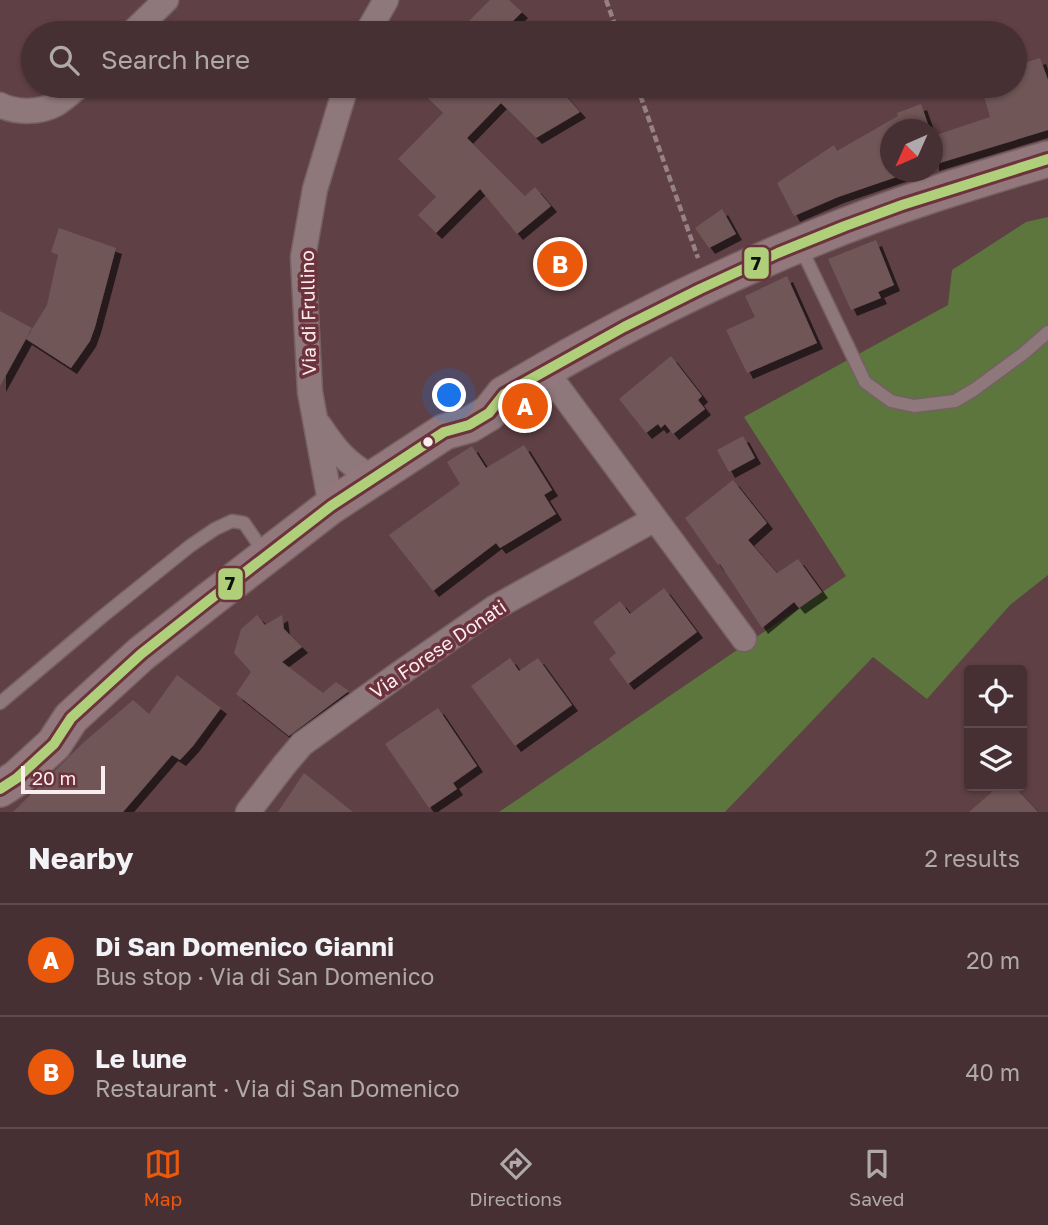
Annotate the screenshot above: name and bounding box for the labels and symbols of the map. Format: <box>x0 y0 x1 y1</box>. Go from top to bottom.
north arrow <box>880 119 943 182</box>
pin: B <box>537 238 583 290</box>
line badge: 7 <box>743 246 770 280</box>
street label: Via di Frullino <box>295 250 320 376</box>
text: 7 <box>751 251 761 274</box>
your location <box>432 378 466 412</box>
pin: A <box>502 380 548 432</box>
unlabelled marker <box>421 435 435 449</box>
line badge: 7 <box>217 567 244 601</box>
text: 7 <box>225 571 235 594</box>
street label: Via Forese Donati <box>365 594 510 703</box>
scale bar <box>21 763 105 795</box>

